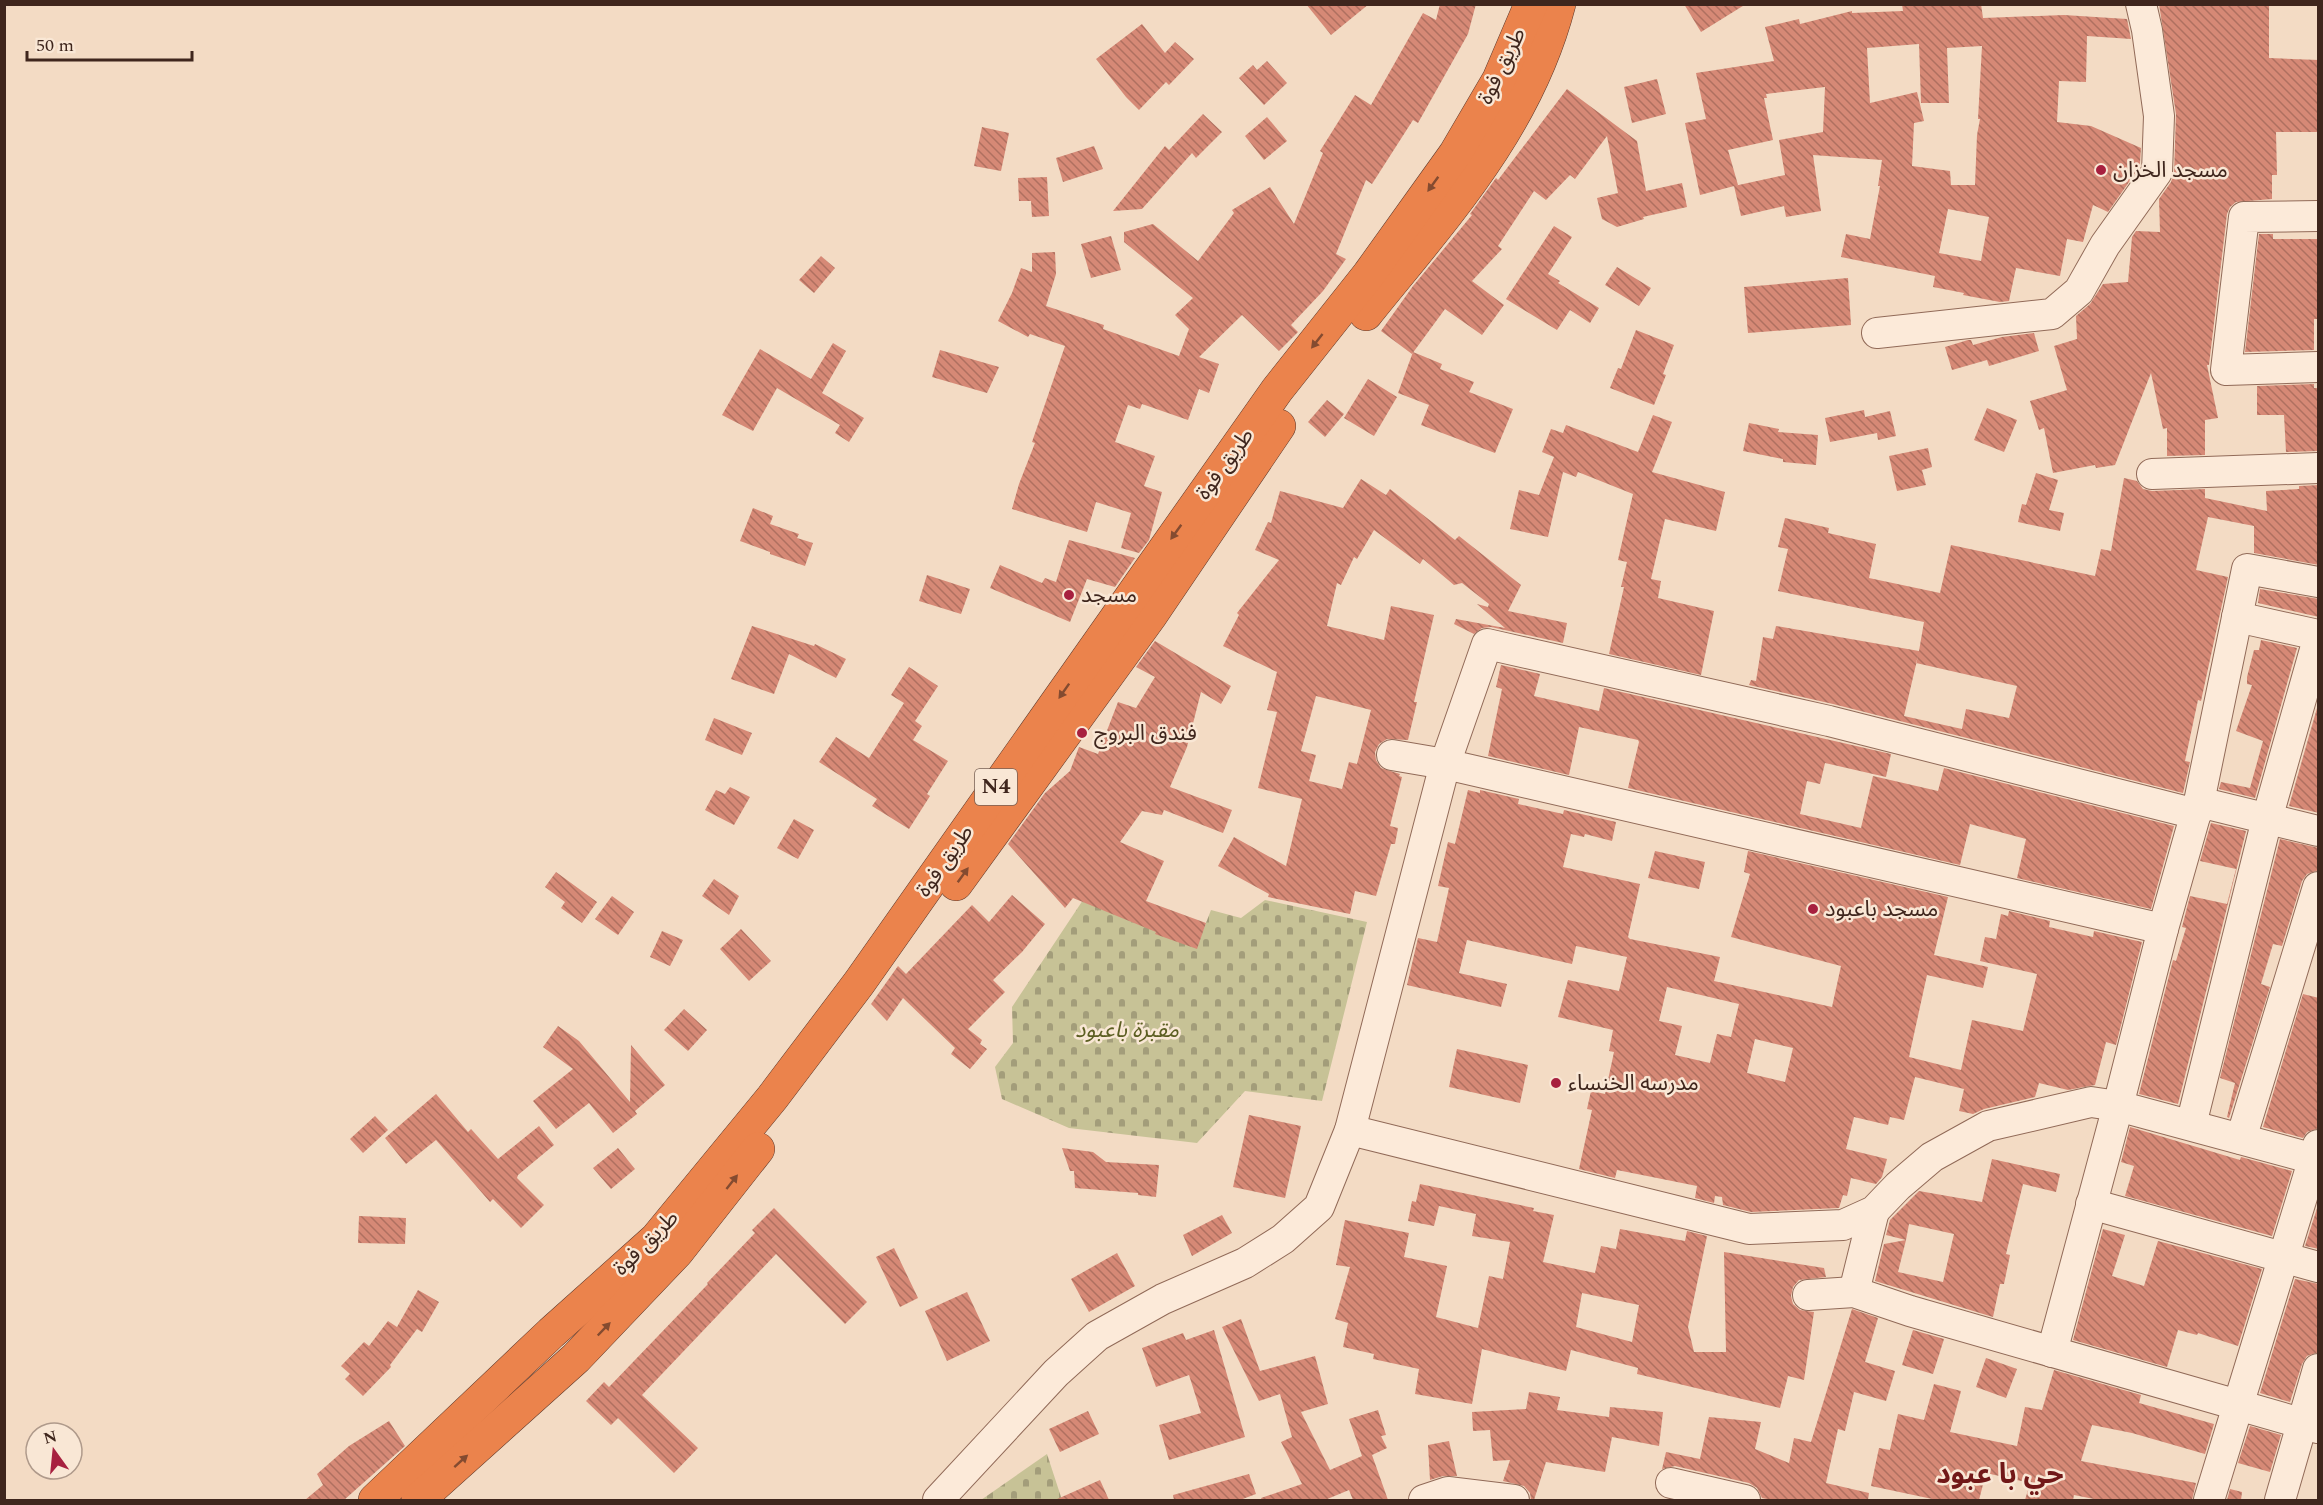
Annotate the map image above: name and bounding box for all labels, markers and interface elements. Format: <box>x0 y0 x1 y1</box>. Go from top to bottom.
street label: طريق فوة <box>1469 22 1535 110</box>
scale bar <box>27 24 192 62</box>
text: 50 m <box>36 32 74 59</box>
place label: مسجد الخزان <box>2113 154 2228 187</box>
marker: مسجد الخزان <box>2094 163 2108 177</box>
one-way arrow <box>1427 176 1439 192</box>
one-way arrow <box>1310 333 1323 349</box>
street label: طريق فوة <box>1188 421 1262 507</box>
one-way arrow <box>1170 523 1182 539</box>
place label: مسجد <box>1081 579 1137 612</box>
marker: مسجد <box>1062 588 1076 602</box>
one-way arrow <box>1059 683 1070 699</box>
place label: فندق البروج <box>1094 717 1197 750</box>
marker: فندق البروج <box>1075 726 1089 740</box>
road number: N4 <box>975 769 1017 805</box>
street label: طريق فوة <box>908 818 982 904</box>
one-way arrow <box>956 867 968 882</box>
place label: مسجد باعبود <box>1825 893 1938 926</box>
marker: مسجد باعبود <box>1806 902 1820 916</box>
park label: مقبرة باعبود <box>1075 1014 1179 1047</box>
place label: مدرسه الخنساء <box>1568 1067 1699 1100</box>
marker: مدرسه الخنساء <box>1549 1076 1563 1090</box>
one-way arrow <box>726 1174 739 1190</box>
street label: طريق فوة <box>605 1202 687 1284</box>
one-way arrow <box>597 1322 611 1336</box>
north arrow <box>24 1421 84 1481</box>
text: N <box>41 1424 60 1451</box>
district label: حي با عبود <box>1936 1453 2064 1496</box>
one-way arrow <box>453 1455 468 1468</box>

